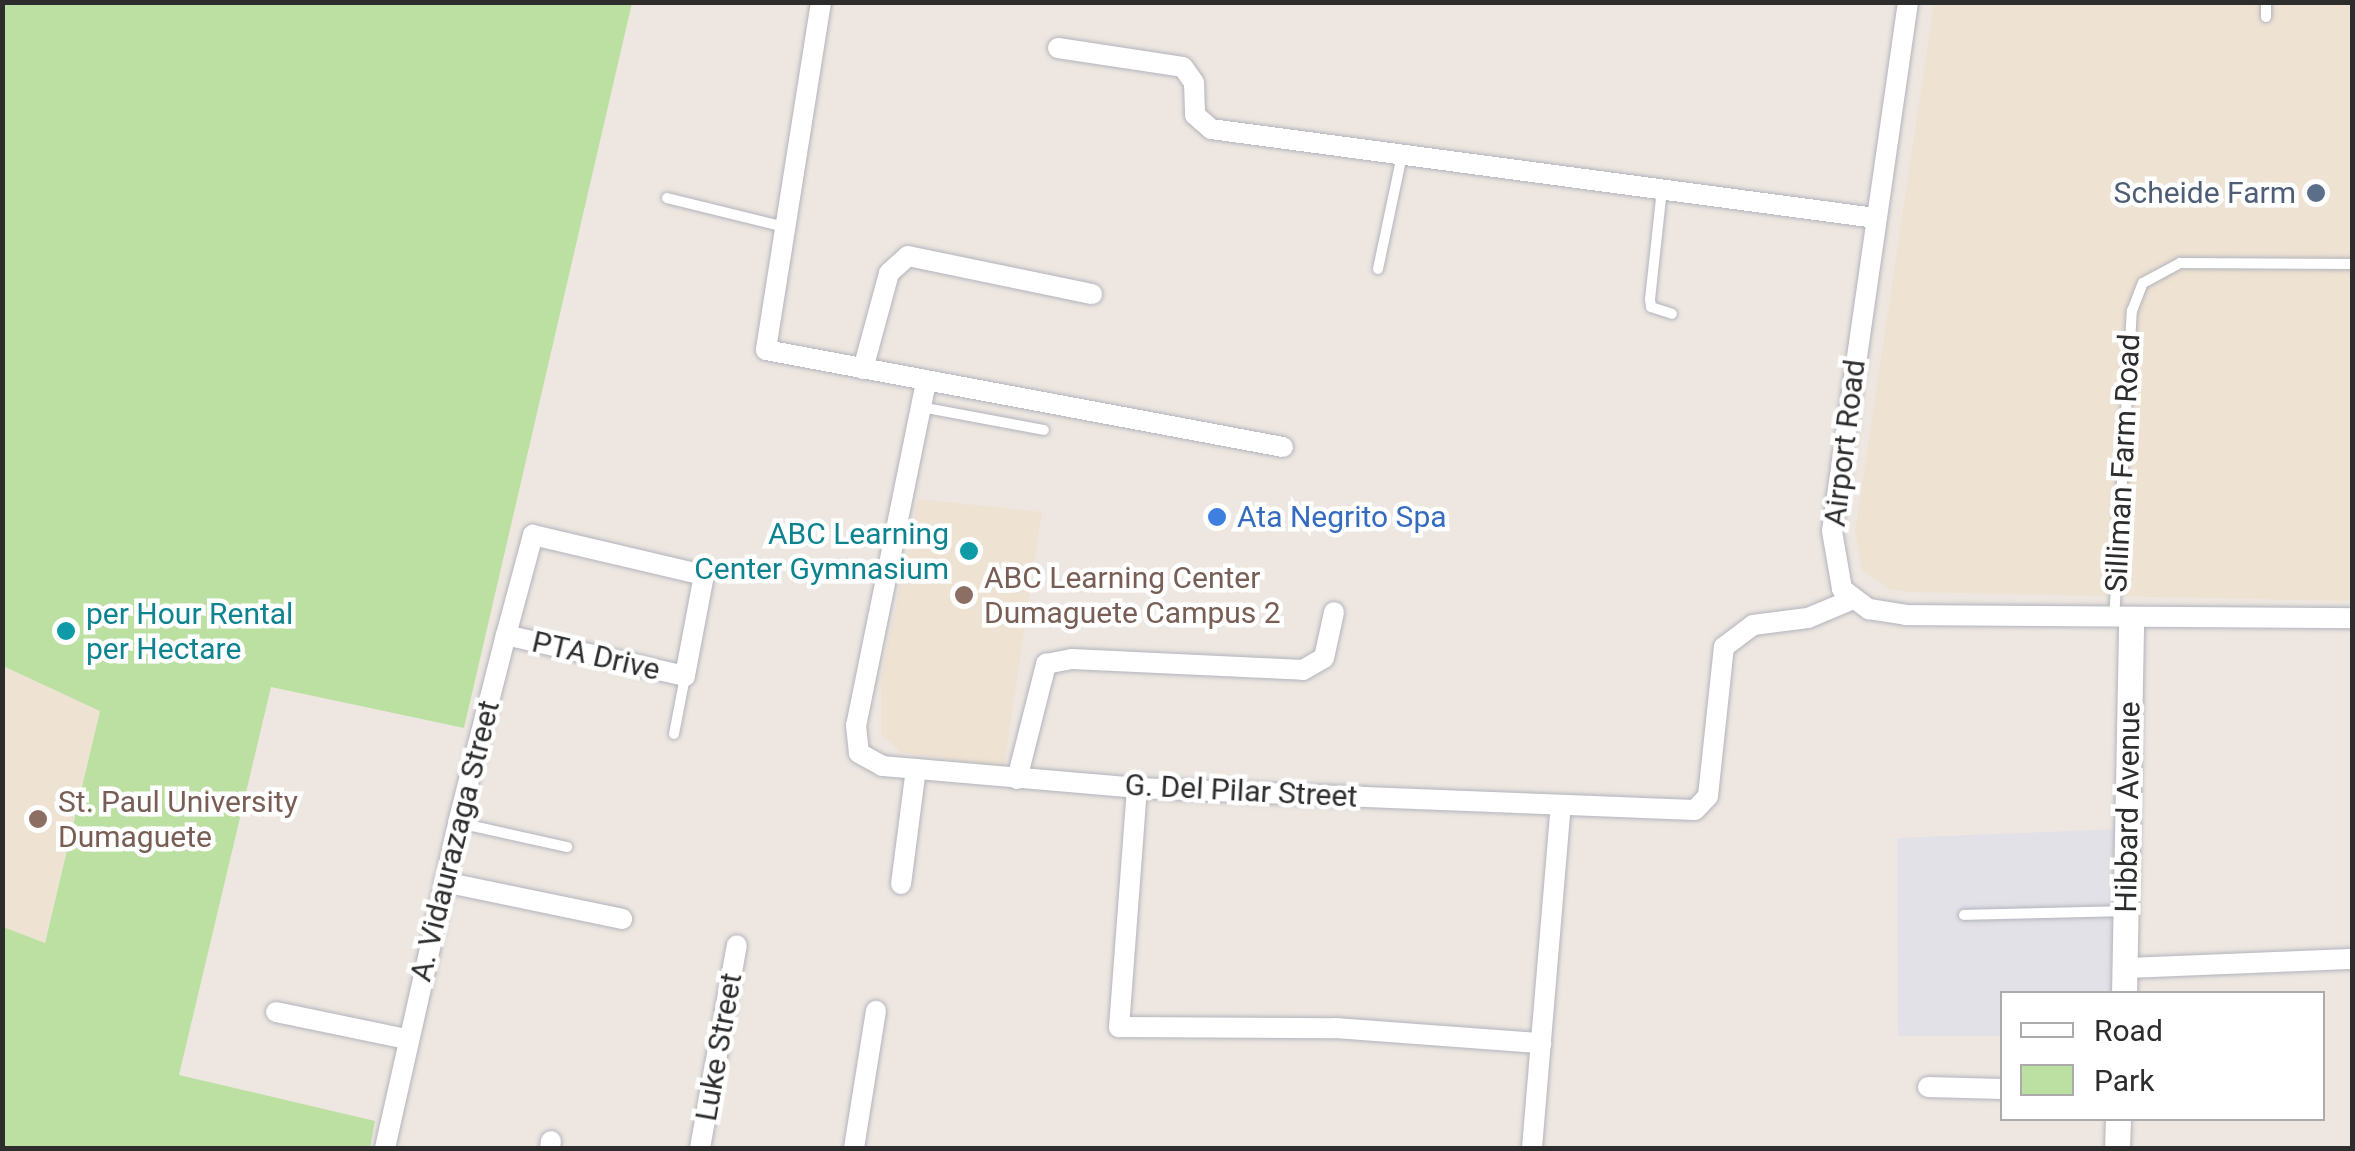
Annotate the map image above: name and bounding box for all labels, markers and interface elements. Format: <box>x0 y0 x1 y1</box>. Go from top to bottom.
place label: Scheide Farm <box>2114 175 2296 211</box>
marker: Scheide Farm <box>2305 182 2327 204</box>
street label: Silliman Farm Road <box>2098 333 2148 593</box>
street label: Airport Road <box>1817 357 1873 529</box>
place label: Ata Negrito Spa <box>1237 499 1447 535</box>
marker: Ata Negrito Spa <box>1206 506 1228 528</box>
place label: ABC Learning Center Gymnasium <box>694 516 949 586</box>
marker: ABC Learning Center Gymnasium <box>958 540 980 562</box>
place label: ABC Learning Center Dumaguete Campus 2 <box>984 560 1281 630</box>
marker: ABC Learning Center Dumaguete Campus 2 <box>953 584 975 606</box>
place label: per Hour Rental per Hectare <box>86 596 293 666</box>
marker: per Hour Rental per Hectare <box>55 620 77 642</box>
street label: PTA Drive <box>529 624 663 688</box>
street label: A. Vidaurazaga Street <box>403 697 507 985</box>
street label: Hibbard Avenue <box>2108 701 2148 913</box>
street label: G. Del Pilar Street <box>1124 767 1358 815</box>
place label: St. Paul University Dumaguete <box>58 784 298 854</box>
marker: St. Paul University Dumaguete <box>27 808 49 830</box>
street label: Luke Street <box>688 970 750 1124</box>
legend <box>2000 991 2325 1121</box>
text: Road <box>2094 1013 2163 1048</box>
text: Park <box>2094 1063 2154 1098</box>

